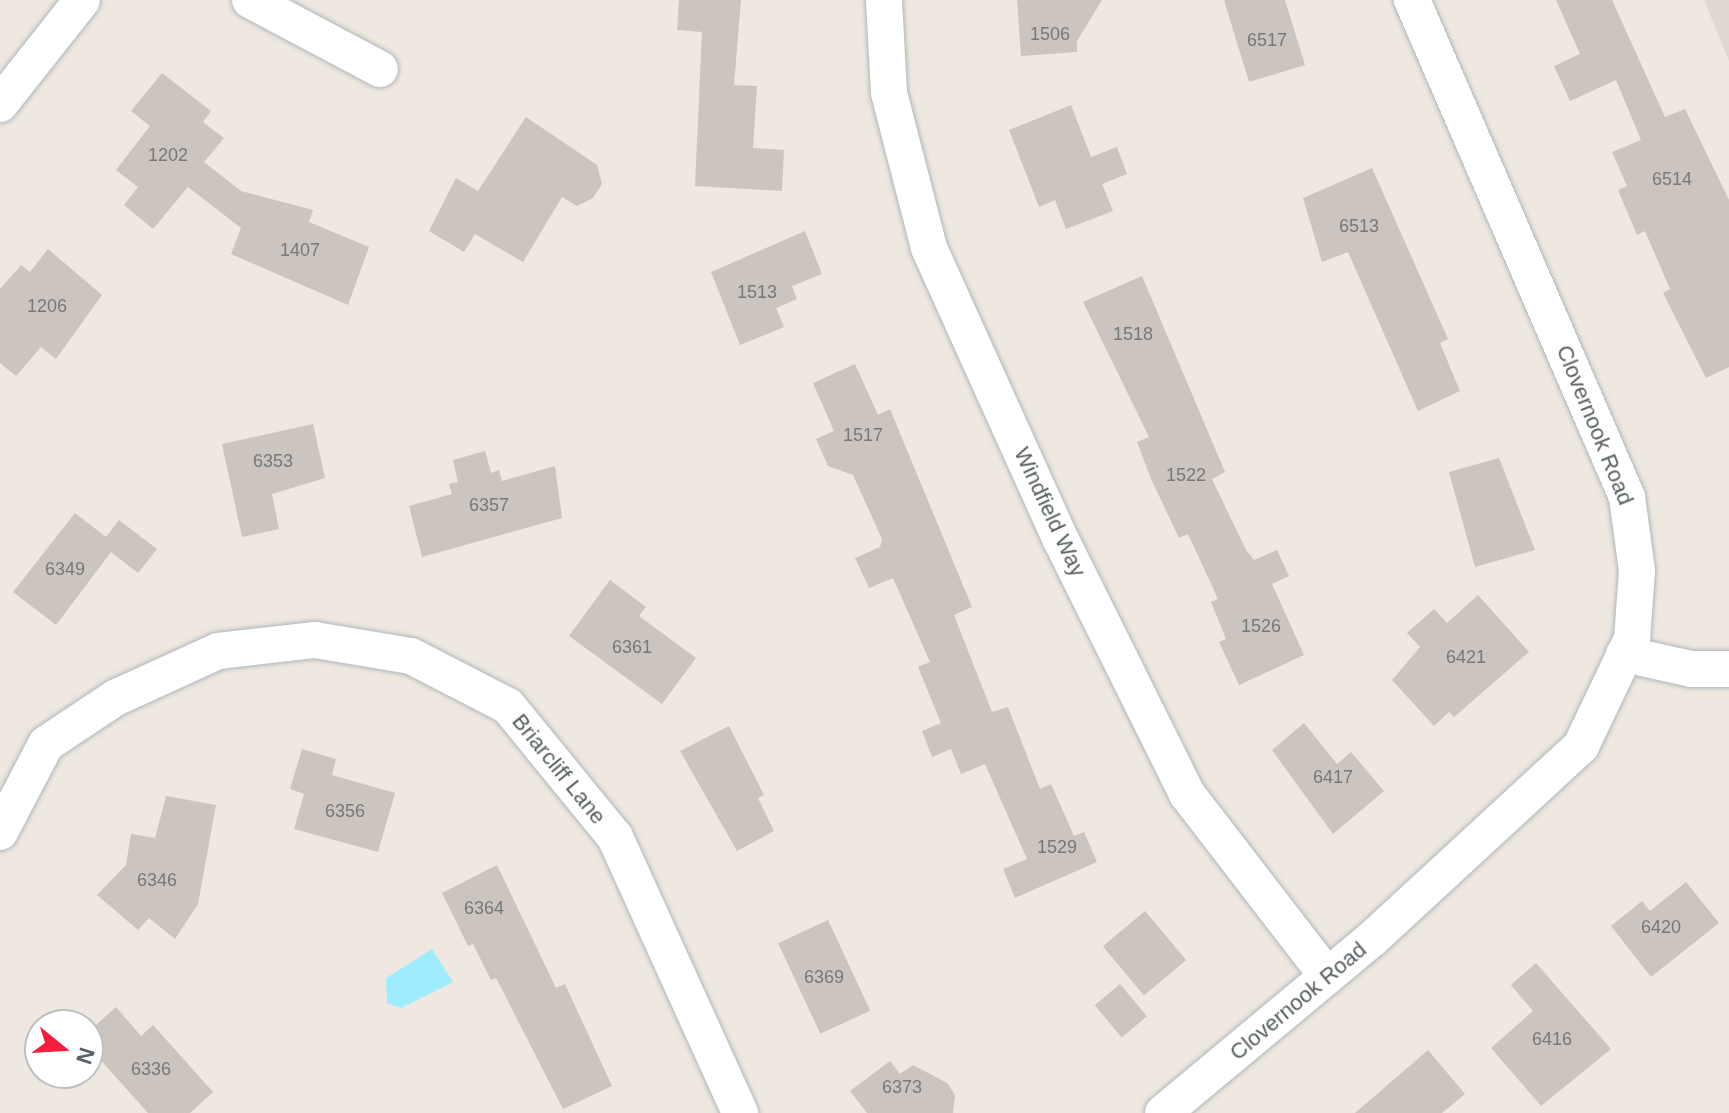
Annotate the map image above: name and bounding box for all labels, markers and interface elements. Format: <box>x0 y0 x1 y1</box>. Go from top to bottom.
house number: 1506 <box>1030 23 1070 45</box>
house number: 6517 <box>1247 29 1287 51</box>
house number: 1202 <box>148 144 188 166</box>
house number: 6514 <box>1652 168 1692 190</box>
house number: 6513 <box>1339 215 1379 237</box>
house number: 1407 <box>280 239 320 261</box>
house number: 1513 <box>737 281 777 303</box>
house number: 1206 <box>27 295 67 317</box>
house number: 1518 <box>1113 323 1153 345</box>
street label: Clovernook Road <box>1551 341 1639 509</box>
house number: 1517 <box>843 424 883 446</box>
street label: Windfield Way <box>1009 443 1091 581</box>
house number: 6353 <box>253 450 293 472</box>
house number: 1522 <box>1166 464 1206 486</box>
house number: 6357 <box>469 494 509 516</box>
house number: 6349 <box>45 558 85 580</box>
house number: 1526 <box>1241 615 1281 637</box>
house number: 6361 <box>612 636 652 658</box>
house number: 6421 <box>1446 646 1486 668</box>
street label: Briarcliff Lane <box>507 709 611 829</box>
house number: 6417 <box>1313 766 1353 788</box>
house number: 6356 <box>325 800 365 822</box>
house number: 1529 <box>1037 836 1077 858</box>
house number: 6346 <box>137 869 177 891</box>
house number: 6364 <box>464 897 504 919</box>
house number: 6420 <box>1641 916 1681 938</box>
street label: Clovernook Road <box>1224 936 1372 1066</box>
house number: 6369 <box>804 966 844 988</box>
north arrow <box>24 1009 104 1089</box>
house number: 6416 <box>1532 1028 1572 1050</box>
text: N <box>71 1045 100 1067</box>
house number: 6336 <box>131 1058 171 1080</box>
house number: 6373 <box>882 1076 922 1098</box>

